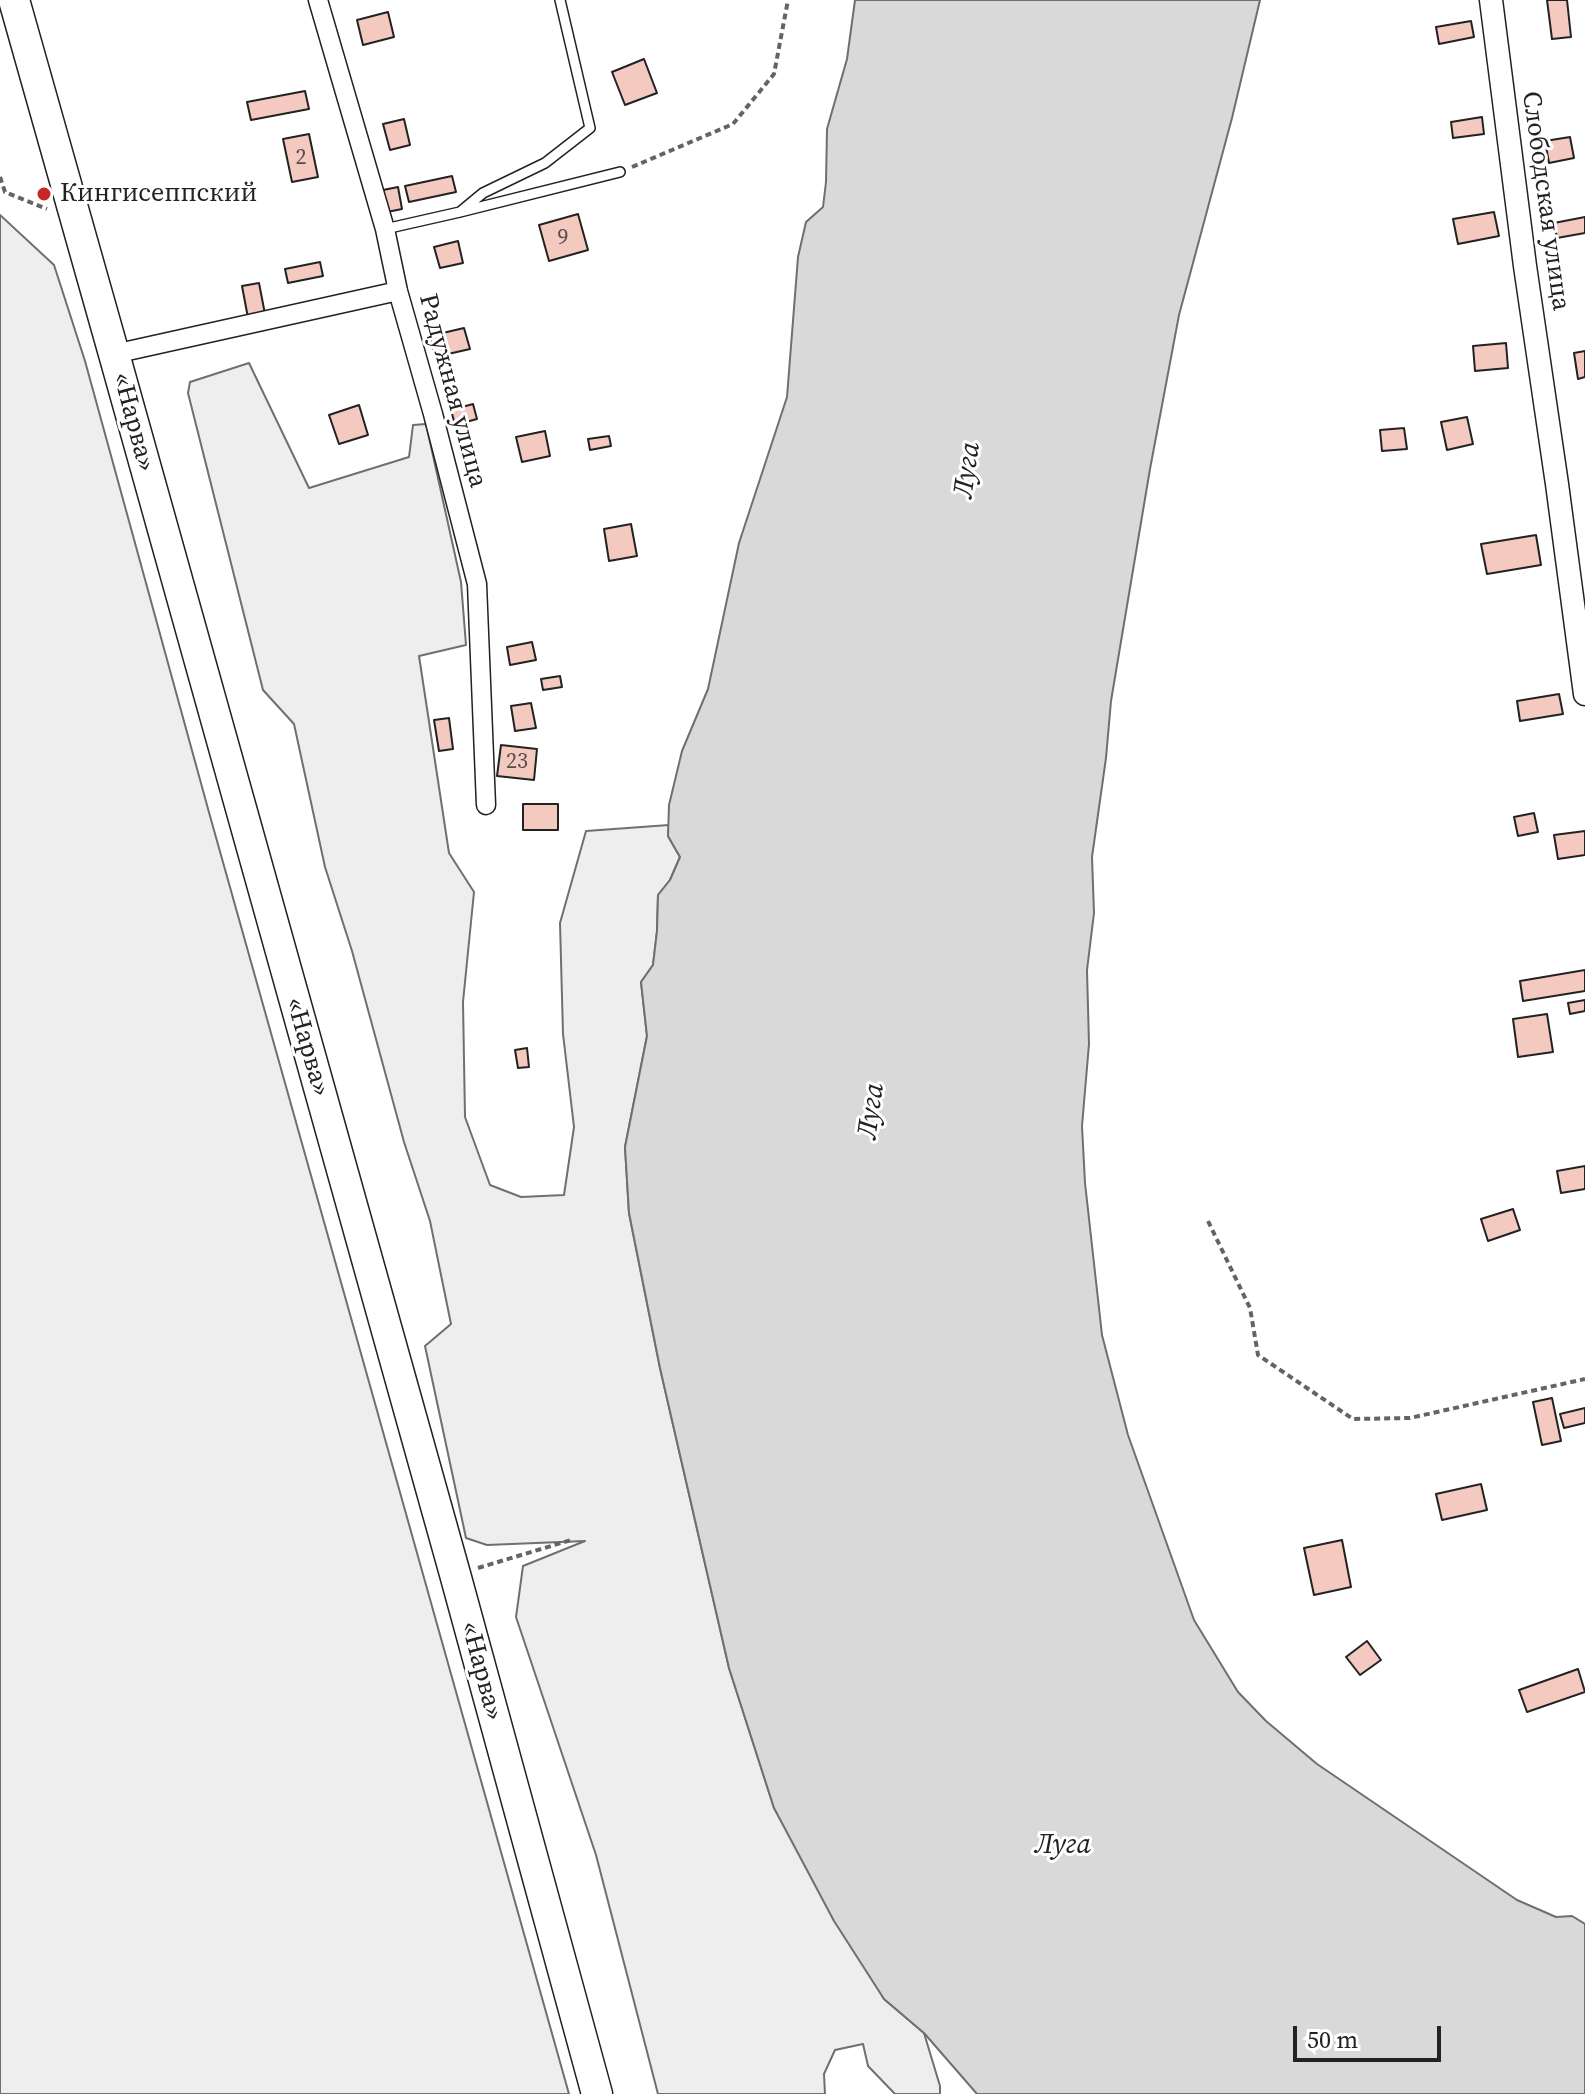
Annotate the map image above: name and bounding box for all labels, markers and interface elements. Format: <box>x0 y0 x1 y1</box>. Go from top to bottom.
street label: Слободская улица <box>1514 89 1576 313</box>
house number: 2 <box>296 145 306 171</box>
place label: Кингисеппский <box>60 178 257 210</box>
marker: Кингисеппский <box>35 185 53 203</box>
house number: 9 <box>558 225 568 251</box>
street label: Радужная улица <box>411 291 493 491</box>
street label: «Нарва» <box>105 370 161 474</box>
water label: Луга <box>947 440 989 500</box>
house number: 23 <box>506 749 528 775</box>
street label: «Нарва» <box>278 995 336 1099</box>
water label: Луга <box>851 1081 893 1141</box>
street label: «Нарва» <box>453 1619 509 1723</box>
water label: Луга <box>1035 1829 1091 1863</box>
scale bar <box>1297 2010 1445 2060</box>
text: 50 m <box>1307 2023 1358 2056</box>

